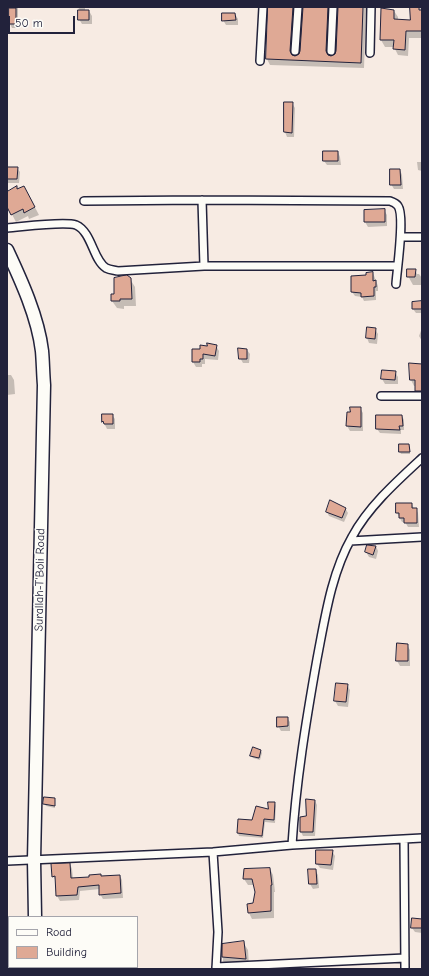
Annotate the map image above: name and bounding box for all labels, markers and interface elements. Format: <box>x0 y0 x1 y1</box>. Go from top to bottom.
scale bar <box>10 8 77 34</box>
text: 50 m <box>15 16 43 30</box>
street label: Surallah-T'Boli Road <box>32 528 48 632</box>
legend <box>8 916 138 968</box>
text: Road <box>46 925 72 939</box>
text: Building <box>46 945 87 959</box>

